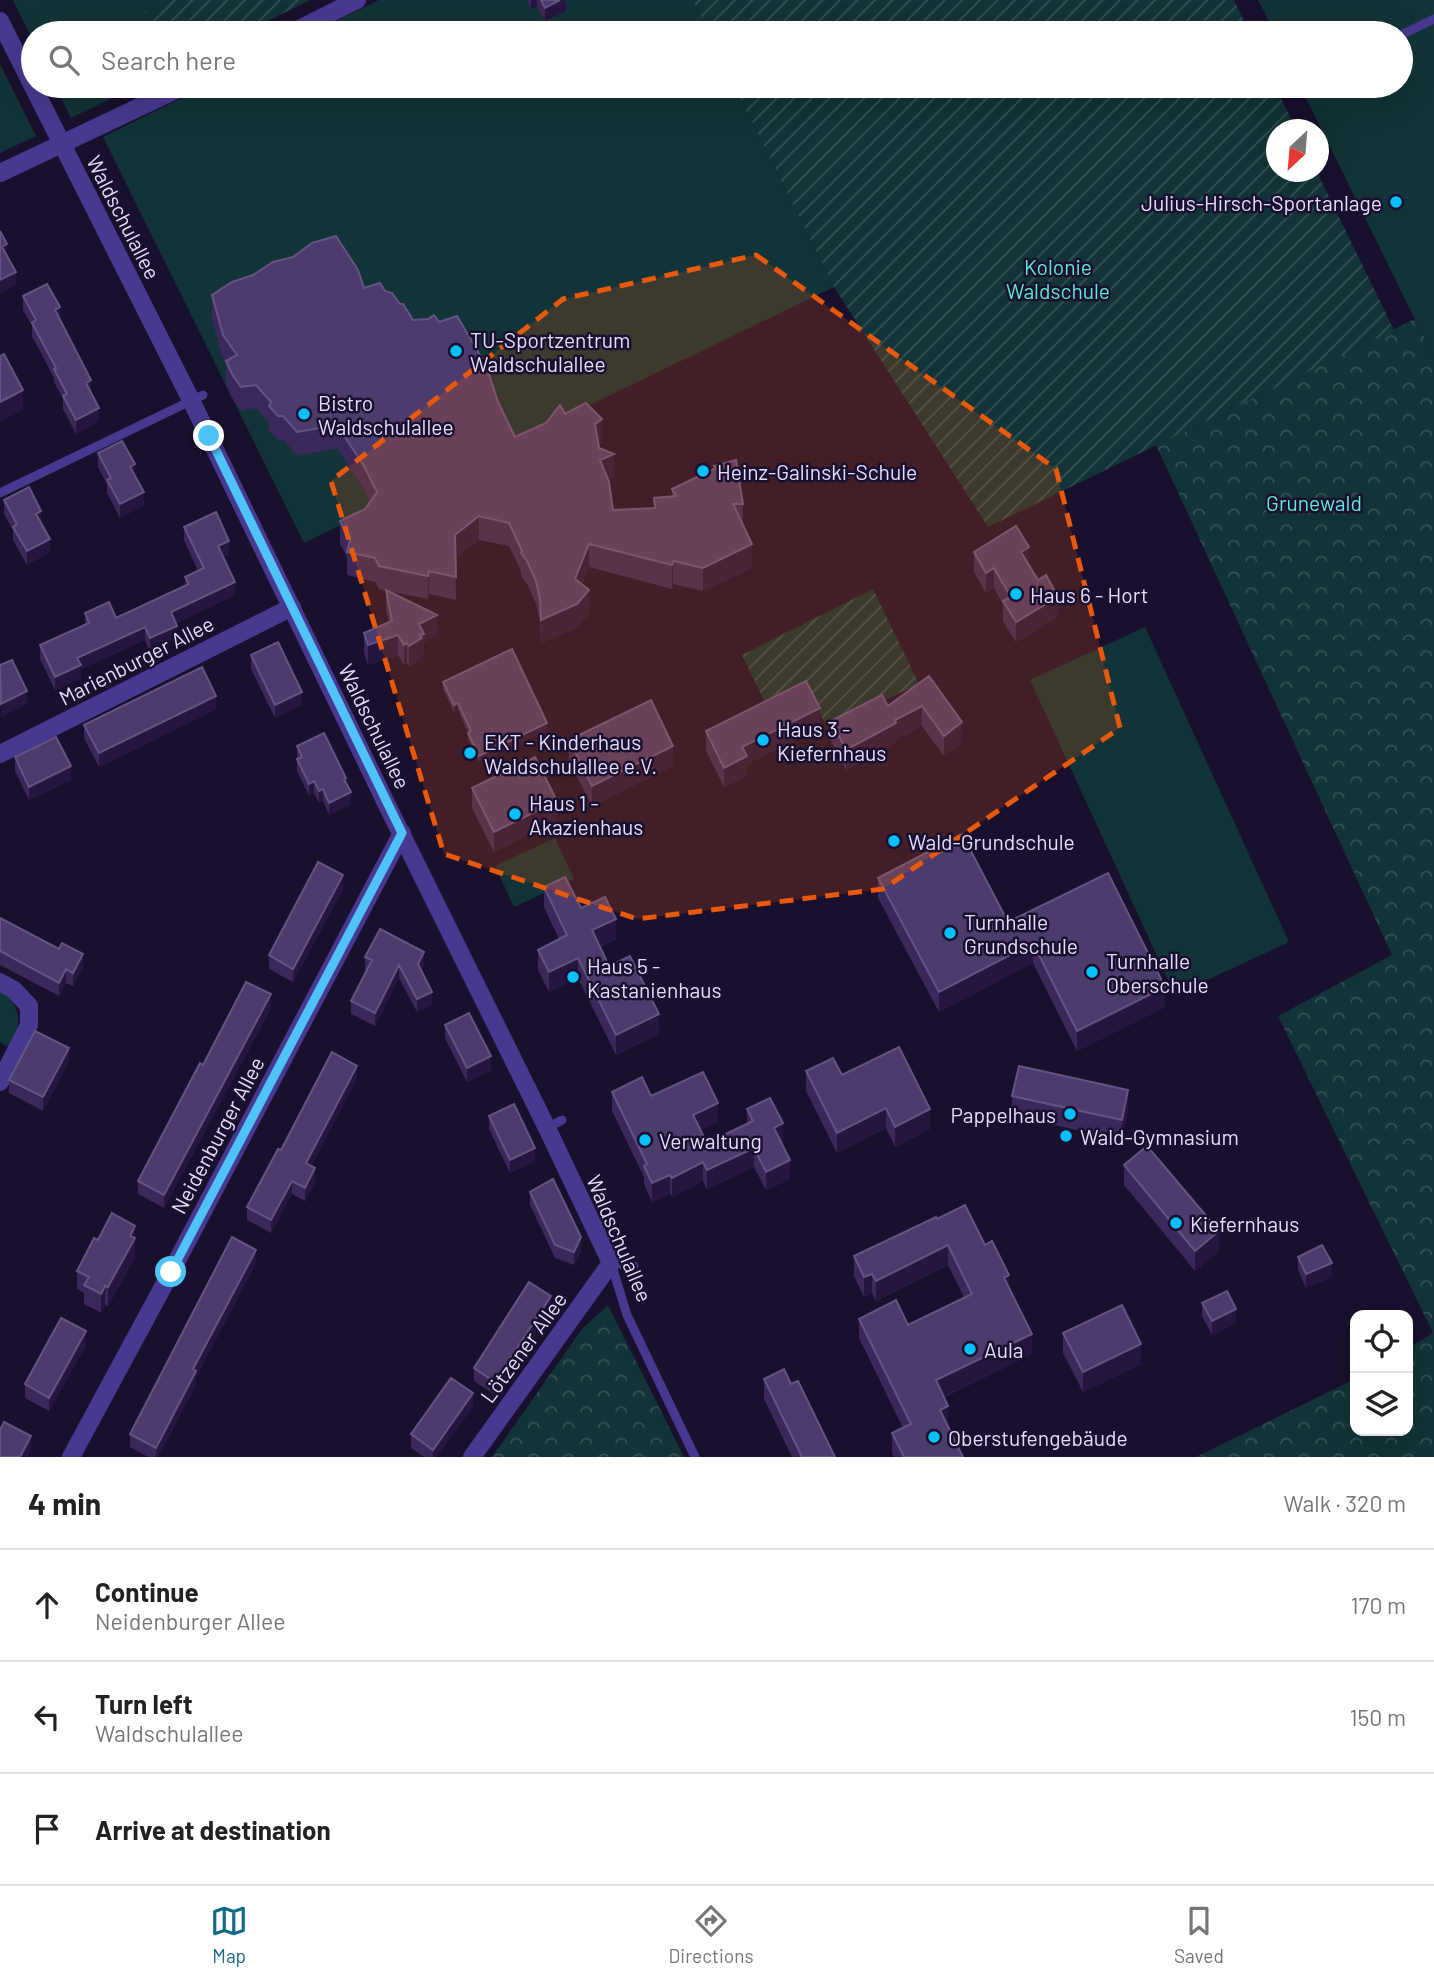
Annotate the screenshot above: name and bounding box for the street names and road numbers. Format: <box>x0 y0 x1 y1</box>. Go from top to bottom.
street label: Waldschulallee <box>82 151 166 283</box>
street label: Marienburger Allee <box>54 610 218 710</box>
street label: Waldschulallee <box>334 660 416 792</box>
street label: Neidenburger Allee <box>165 1052 269 1218</box>
street label: Waldschulallee <box>582 1171 658 1305</box>
street label: Lötzener Allee <box>475 1287 571 1407</box>

